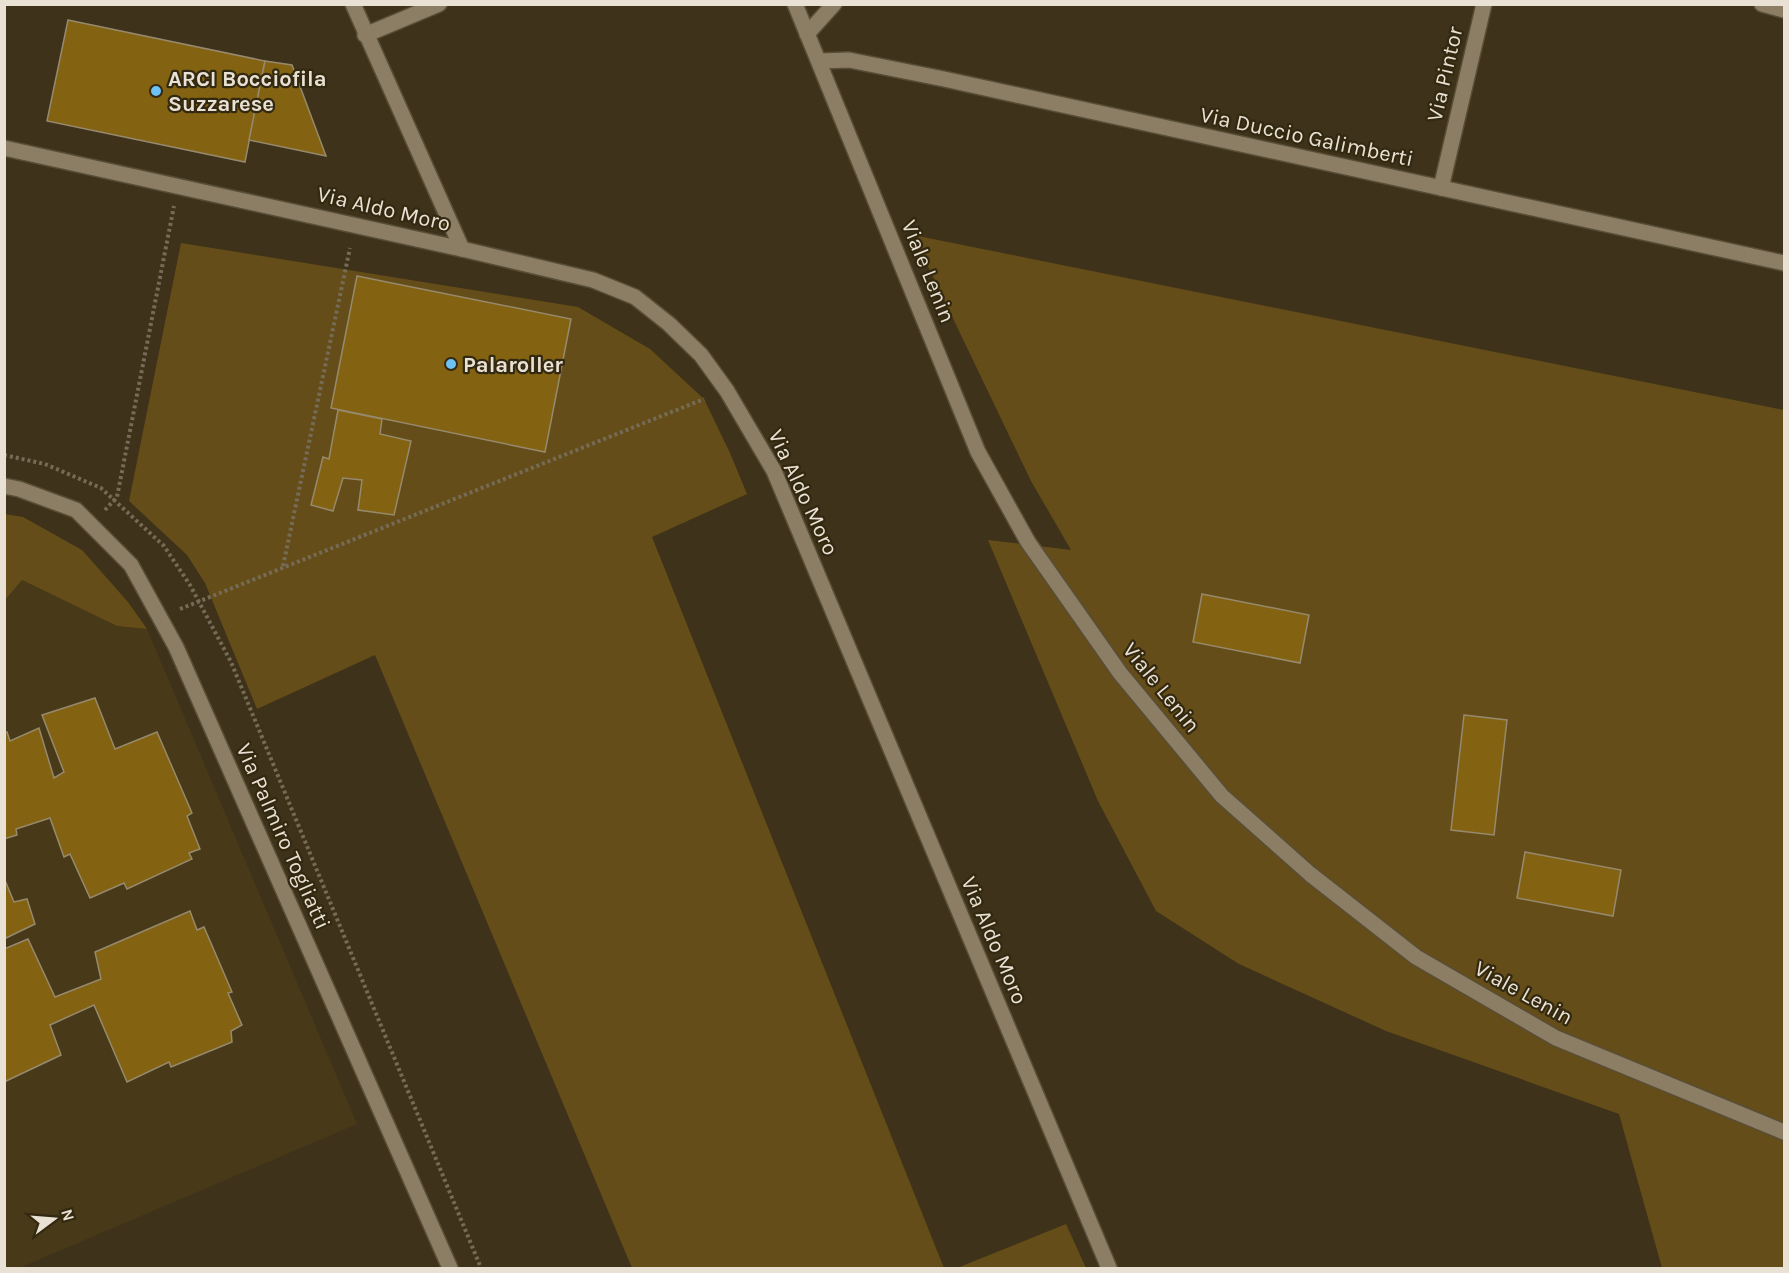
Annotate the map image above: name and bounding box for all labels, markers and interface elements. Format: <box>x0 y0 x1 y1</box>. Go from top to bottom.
street label: Via Pintor <box>1421 24 1469 124</box>
place label: ARCI Bocciofila Suzzarese <box>168 66 327 117</box>
marker: ARCI Bocciofila Suzzarese <box>149 84 163 98</box>
street label: Via Duccio Galimberti <box>1198 102 1416 172</box>
street label: Via Aldo Moro <box>315 181 453 237</box>
street label: Viale Lenin <box>896 216 960 327</box>
place label: Palaroller <box>463 352 563 378</box>
marker: Palaroller <box>444 357 458 371</box>
street label: Via Aldo Moro <box>763 425 844 560</box>
street label: Viale Lenin <box>1117 637 1205 738</box>
street label: Via Palmiro Togliatti <box>230 739 336 933</box>
street label: Via Aldo Moro <box>956 873 1033 1008</box>
street label: Viale Lenin <box>1470 955 1577 1031</box>
north arrow <box>24 1189 84 1249</box>
text: N <box>57 1207 79 1223</box>

